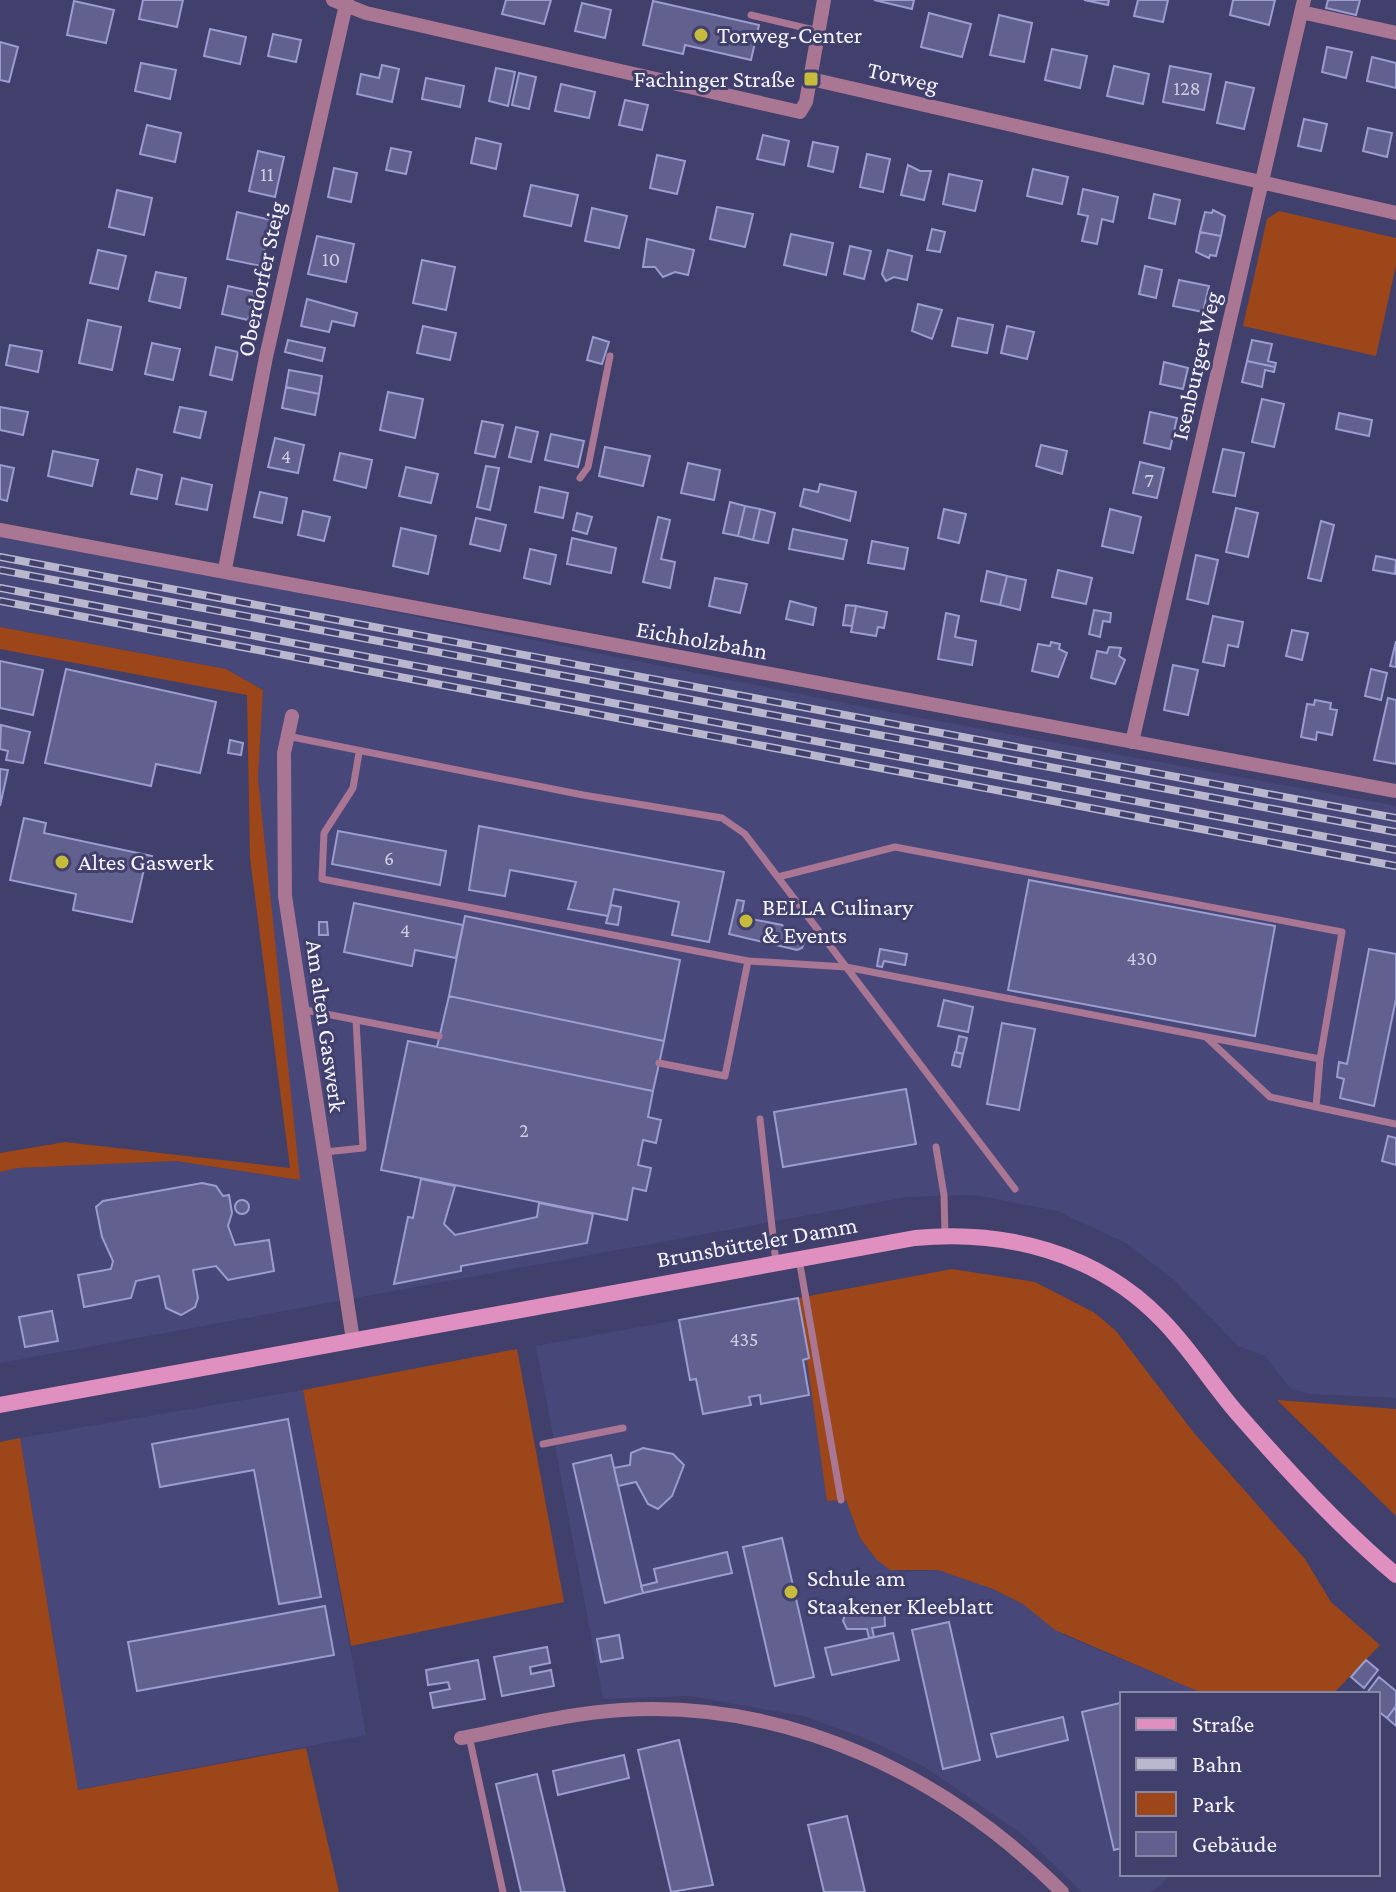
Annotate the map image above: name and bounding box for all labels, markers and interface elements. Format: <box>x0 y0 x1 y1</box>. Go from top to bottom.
place label: Torweg-Center <box>717 21 863 48</box>
marker: Torweg-Center <box>692 26 710 44</box>
street label: Torweg <box>865 55 942 98</box>
place label: Fachinger Straße <box>633 65 795 92</box>
marker: Fachinger Straße <box>802 70 820 88</box>
house number: 128 <box>1174 77 1200 99</box>
house number: 11 <box>260 163 274 185</box>
street label: Oberdorfer Steig <box>231 198 290 359</box>
house number: 10 <box>322 248 340 270</box>
street label: Isenburger Weg <box>1165 289 1226 443</box>
house number: 4 <box>281 445 291 467</box>
house number: 7 <box>1144 469 1154 491</box>
street label: Eichholzbahn <box>634 615 770 664</box>
house number: 6 <box>384 847 394 869</box>
place label: Altes Gaswerk <box>78 848 214 875</box>
marker: Altes Gaswerk <box>53 853 71 871</box>
place label: BELLA Culinary & Events <box>762 893 914 948</box>
marker: BELLA Culinary & Events <box>737 912 755 930</box>
house number: 4 <box>400 919 410 941</box>
street label: Am alten Gaswerk <box>301 938 352 1114</box>
house number: 430 <box>1127 947 1157 969</box>
house number: 2 <box>519 1119 529 1141</box>
street label: Brunsbütteler Damm <box>654 1211 859 1272</box>
house number: 435 <box>730 1328 758 1350</box>
place label: Schule am Staakener Kleeblatt <box>807 1564 994 1619</box>
marker: Schule am Staakener Kleeblatt <box>782 1583 800 1601</box>
legend <box>1120 1692 1380 1876</box>
text: Straße <box>1192 1710 1254 1737</box>
text: Bahn <box>1192 1750 1242 1777</box>
text: Park <box>1192 1790 1235 1817</box>
text: Gebäude <box>1192 1830 1277 1857</box>

